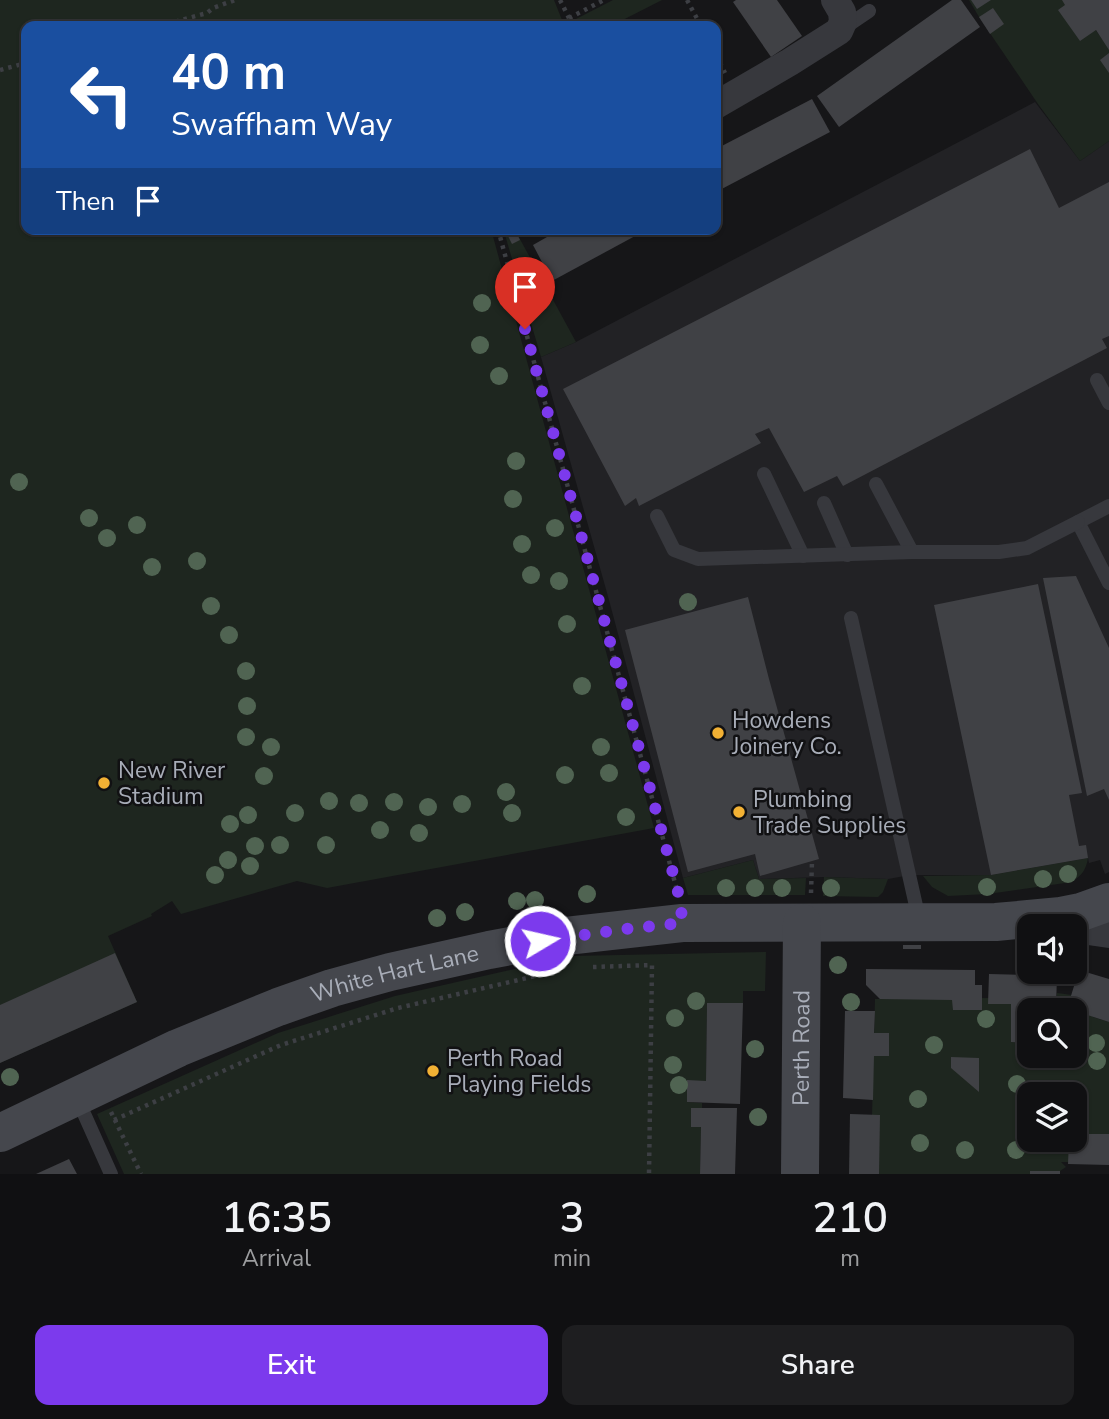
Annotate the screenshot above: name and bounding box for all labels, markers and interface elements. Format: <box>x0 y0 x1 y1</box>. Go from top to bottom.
text: 40 m <box>171 39 286 106</box>
icon: left <box>56 49 147 140</box>
text: Swaffham Way <box>171 103 392 146</box>
icon: arrive <box>129 182 167 220</box>
text: Then <box>56 184 115 219</box>
pin <box>495 257 555 329</box>
icon: arrive <box>506 268 544 306</box>
place label: Howdens Joinery Co. <box>731 705 842 762</box>
marker: Howdens Joinery Co. <box>710 725 726 741</box>
place label: New River Stadium <box>118 755 226 812</box>
marker: New River Stadium <box>96 775 112 791</box>
place label: Plumbing Trade Supplies <box>753 784 906 841</box>
marker: Plumbing Trade Supplies <box>731 804 747 820</box>
position arrow <box>503 904 577 978</box>
map controls <box>1017 914 1087 1152</box>
button: sound <box>1017 914 1087 984</box>
street label: White Hart Lane <box>306 938 482 1010</box>
street label: Perth Road <box>786 990 817 1106</box>
button: search <box>1017 998 1087 1068</box>
place label: Perth Road Playing Fields <box>447 1043 591 1100</box>
marker: Perth Road Playing Fields <box>425 1063 441 1079</box>
button: layers <box>1017 1082 1087 1152</box>
text: 16:35 <box>221 1190 332 1247</box>
text: 3 <box>559 1190 585 1247</box>
text: 210 <box>812 1190 888 1247</box>
text: Arrival <box>242 1243 311 1274</box>
text: min <box>553 1243 591 1274</box>
text: m <box>840 1243 860 1274</box>
button: Exit <box>35 1325 548 1405</box>
button: Share <box>562 1325 1074 1405</box>

